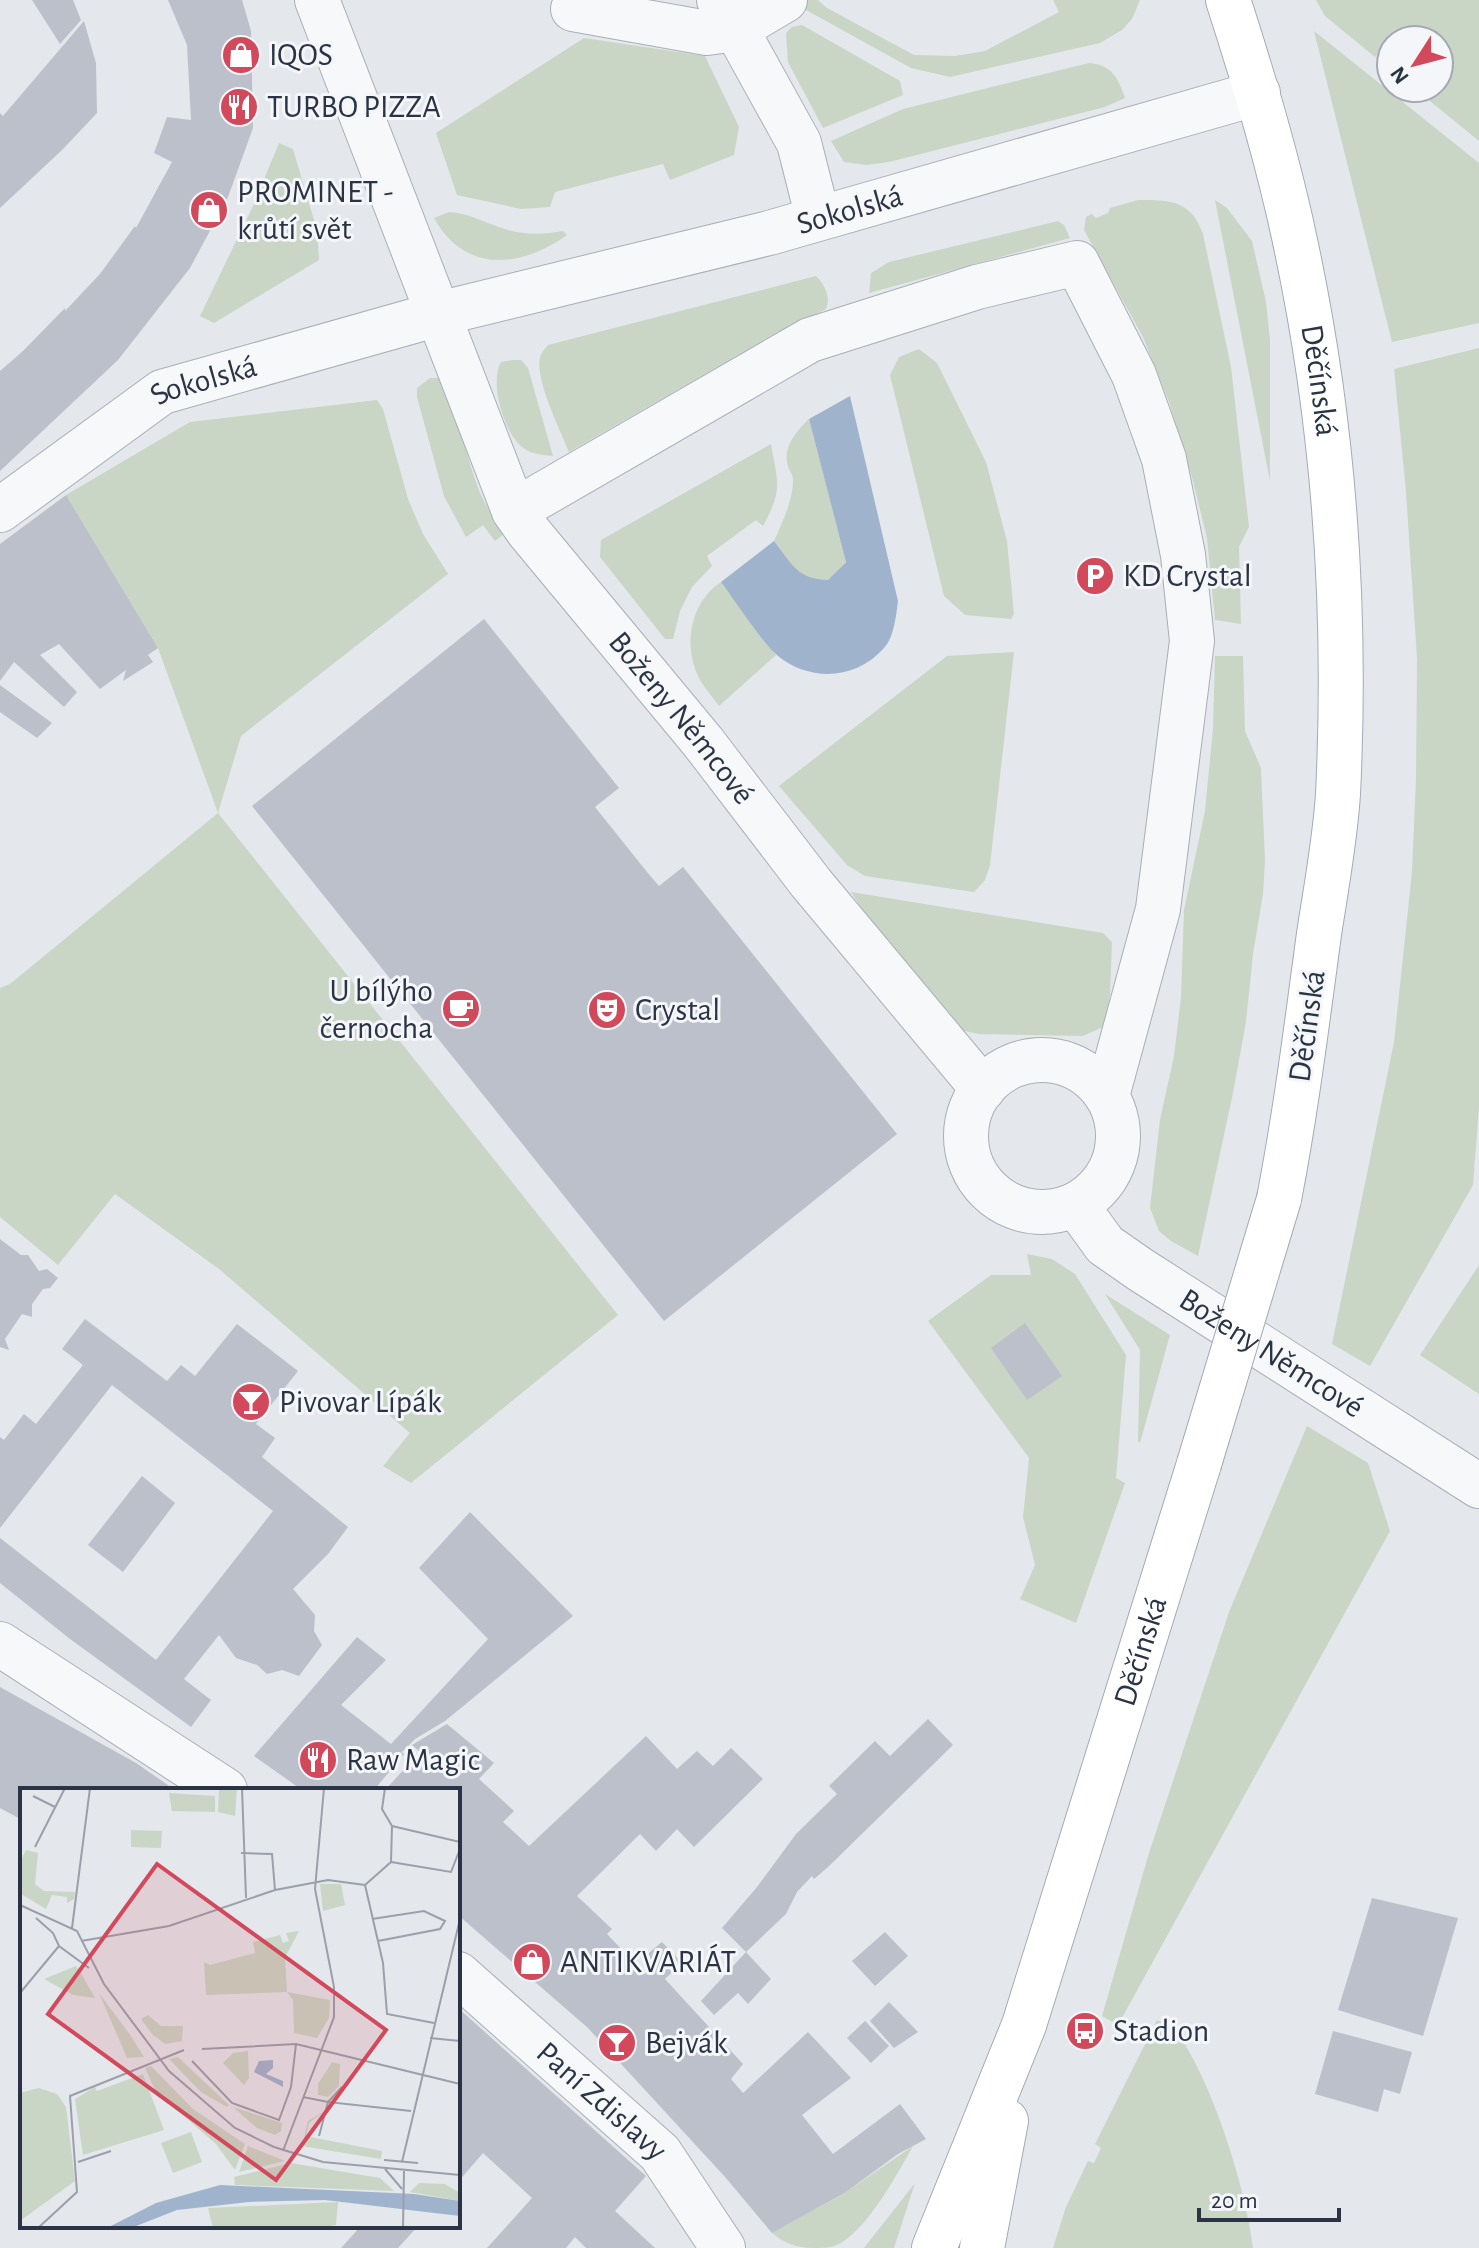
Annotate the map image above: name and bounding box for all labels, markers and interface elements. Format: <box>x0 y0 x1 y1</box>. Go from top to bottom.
north arrow <box>1375 24 1455 104</box>
shop icon: IQOS <box>220 34 262 76</box>
place label: IQOS <box>269 39 333 71</box>
text: N <box>1386 63 1413 88</box>
restaurant icon: TURBO PIZZA <box>218 86 260 128</box>
place label: TURBO PIZZA <box>267 91 441 123</box>
place label: PROMINET - krůtí svět <box>237 176 393 245</box>
street label: Sokolská <box>793 180 906 240</box>
shop icon: PROMINET - krůtí svět <box>188 189 230 231</box>
street label: Děčínská <box>1295 322 1343 438</box>
street label: Sokolská <box>144 350 260 411</box>
parking icon: KD Crystal <box>1074 555 1116 597</box>
place label: KD Crystal <box>1123 560 1252 592</box>
street label: Boženy Němcové <box>603 626 760 810</box>
street label: Děčínská <box>1283 968 1331 1084</box>
place label: U bílýho černocha <box>320 975 433 1044</box>
cafe icon: U bílýho černocha <box>440 988 482 1030</box>
theatre icon: Crystal <box>586 989 628 1031</box>
place label: Crystal <box>635 994 720 1026</box>
street label: Boženy Němcové <box>1174 1283 1369 1424</box>
bar icon: Pivovar Lípák <box>230 1381 272 1423</box>
place label: Pivovar Lípák <box>279 1386 442 1418</box>
street label: Děčínská <box>1109 1593 1173 1710</box>
restaurant icon: Raw Magic <box>297 1739 339 1781</box>
place label: Raw Magic <box>346 1744 480 1776</box>
inset map <box>20 1788 460 2228</box>
shop icon: ANTIKVARIÁT <box>511 1941 553 1983</box>
place label: ANTIKVARIÁT <box>560 1943 737 1978</box>
bus stop icon: Stadion <box>1064 2010 1106 2052</box>
place label: Stadion <box>1113 2015 1209 2047</box>
bar icon: Bejvák <box>596 2022 638 2064</box>
place label: Bejvák <box>645 2027 728 2059</box>
street label: Paní Zdislavy <box>531 2036 673 2167</box>
scale bar <box>1199 2172 1339 2222</box>
text: 20 m <box>1211 2189 1258 2213</box>

